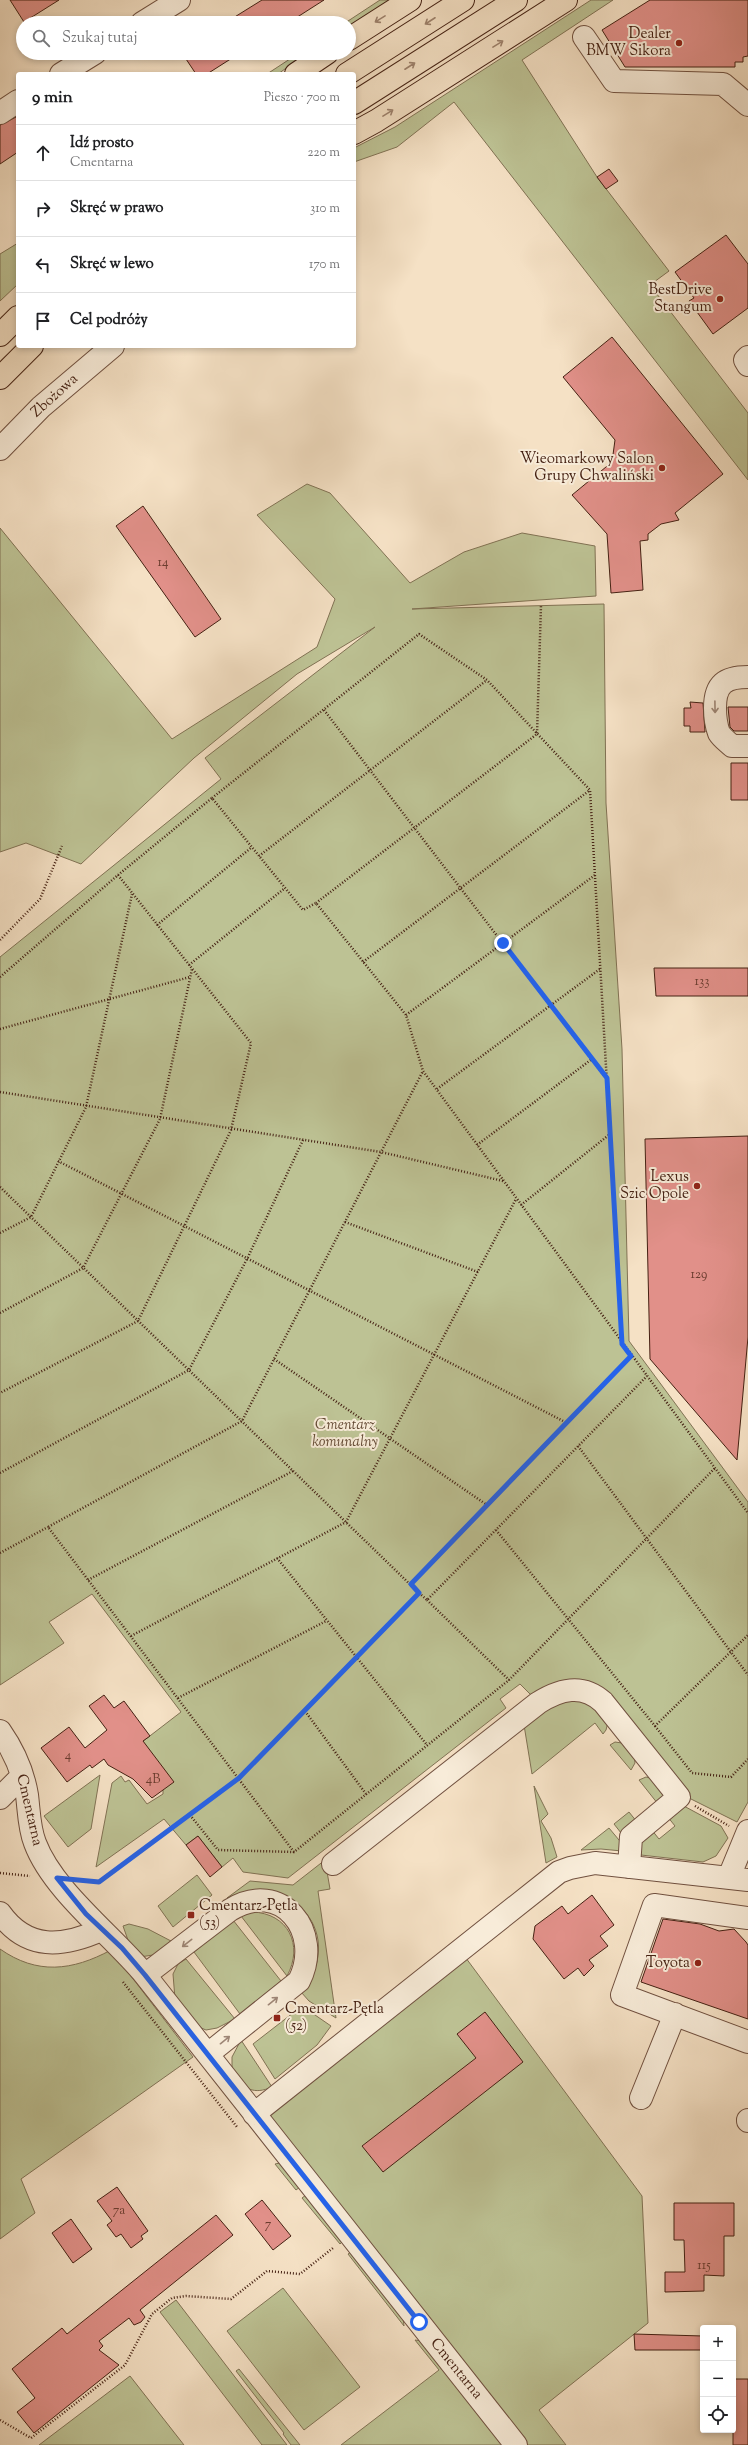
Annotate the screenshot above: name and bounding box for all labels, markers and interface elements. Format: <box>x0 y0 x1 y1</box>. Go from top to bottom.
one-way arrow <box>374 15 385 23</box>
search box <box>16 16 356 60</box>
one-way arrow <box>425 17 436 25</box>
place label: Dealer BMW Sikora <box>586 24 671 62</box>
icon: search <box>30 27 52 49</box>
text: Szukaj tutaj <box>62 28 137 49</box>
marker: Dealer BMW Sikora <box>674 38 684 48</box>
one-way arrow <box>492 40 503 48</box>
one-way arrow <box>404 62 416 70</box>
text: 9 min <box>32 86 73 110</box>
text: Pieszo · 700 m <box>264 89 340 107</box>
one-way arrow <box>382 109 394 117</box>
text: Idź prosto <box>70 133 134 154</box>
icon: ahead <box>32 142 54 164</box>
text: 220 m <box>307 144 340 162</box>
text: Cmentarna <box>70 154 133 172</box>
icon: right <box>32 198 54 220</box>
text: Skręć w prawo <box>70 198 164 219</box>
text: 310 m <box>310 200 340 218</box>
icon: left <box>32 254 54 276</box>
text: Skręć w lewo <box>70 254 154 275</box>
text: 170 m <box>309 256 340 274</box>
place label: BestDrive Stangum <box>648 280 713 318</box>
marker: BestDrive Stangum <box>715 294 725 304</box>
icon: arrive <box>32 310 54 332</box>
text: Cel podróży <box>70 310 148 331</box>
street label: Zbożowa <box>27 369 83 423</box>
place label: Wieomarkowy Salon Grupy Chwaliński <box>520 449 654 487</box>
marker: Wieomarkowy Salon Grupy Chwaliński <box>657 463 667 473</box>
house number: 14 <box>158 554 169 572</box>
one-way arrow <box>711 700 719 713</box>
route end <box>494 934 512 952</box>
house number: 133 <box>695 973 709 991</box>
place label: Lexus Szic Opole <box>620 1167 689 1205</box>
marker: Lexus Szic Opole <box>692 1181 702 1191</box>
house number: 129 <box>691 1266 707 1284</box>
park label: Cmentarz komunalny <box>312 1415 378 1453</box>
house number: 4 <box>65 1747 72 1765</box>
house number: 4B <box>146 1771 160 1789</box>
street label: Cmentarna <box>11 1772 47 1848</box>
place label: Cmentarz-Pętla (53) <box>199 1896 298 1934</box>
marker: Cmentarz-Pętla (53) <box>186 1910 196 1920</box>
one-way arrow <box>182 1939 193 1947</box>
place label: Toyota <box>646 1953 690 1974</box>
marker: Toyota <box>693 1958 703 1968</box>
one-way arrow <box>268 1997 279 2006</box>
place label: Cmentarz-Pętla (52) <box>285 1999 384 2037</box>
marker: Cmentarz-Pętla (52) <box>272 2013 282 2023</box>
one-way arrow <box>220 2036 231 2045</box>
house number: 7a <box>113 2202 125 2220</box>
house number: 7 <box>265 2216 272 2234</box>
house number: 115 <box>697 2257 711 2275</box>
route start <box>410 2313 428 2331</box>
map controls <box>700 2325 736 2433</box>
button: + <box>700 2325 736 2361</box>
street label: Cmentarna <box>425 2334 487 2404</box>
button: − <box>700 2361 736 2397</box>
button: locate <box>700 2397 736 2433</box>

